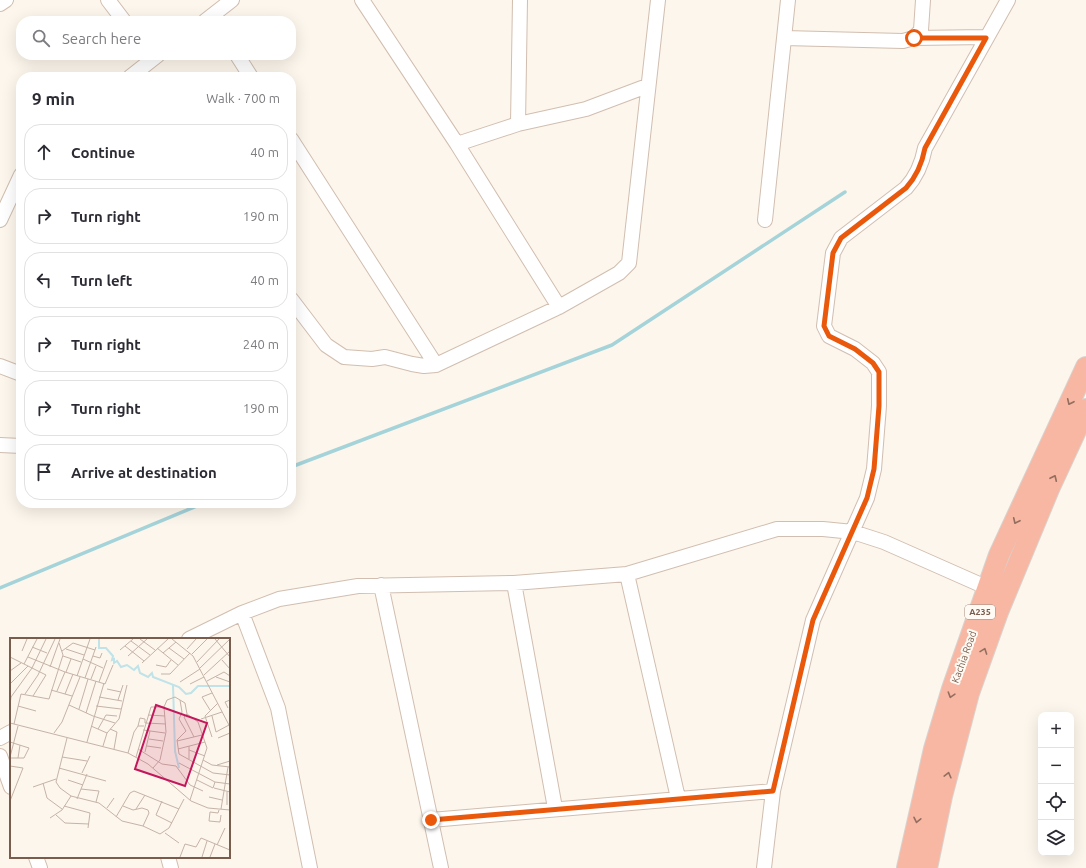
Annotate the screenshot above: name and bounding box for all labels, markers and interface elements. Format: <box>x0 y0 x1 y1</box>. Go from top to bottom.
search box <box>16 16 296 60</box>
icon: search <box>30 27 52 49</box>
route start <box>905 29 923 47</box>
text: Search here <box>62 30 141 47</box>
text: 9 min <box>32 89 75 108</box>
text: Walk · 700 m <box>206 91 280 105</box>
icon: ahead <box>33 141 55 163</box>
text: Continue <box>71 144 135 161</box>
text: 40 m <box>250 145 279 159</box>
icon: right <box>33 205 55 227</box>
text: Turn right <box>71 208 141 225</box>
text: 190 m <box>243 209 279 223</box>
icon: left <box>33 269 55 291</box>
text: Turn left <box>71 272 132 289</box>
text: 40 m <box>250 273 279 287</box>
icon: right <box>33 333 55 355</box>
text: Turn right <box>71 336 141 353</box>
text: 240 m <box>243 337 279 351</box>
icon: right <box>33 397 55 419</box>
one-way arrow <box>1067 398 1075 406</box>
text: Turn right <box>71 400 141 417</box>
text: 190 m <box>243 401 279 415</box>
icon: arrive <box>33 461 55 483</box>
text: Arrive at destination <box>71 464 217 481</box>
one-way arrow <box>1049 475 1057 483</box>
one-way arrow <box>1012 517 1020 524</box>
road number: A235 <box>965 605 995 619</box>
street label: Kachia Road <box>950 629 979 684</box>
inset map <box>10 638 230 858</box>
one-way arrow <box>979 647 987 654</box>
one-way arrow <box>947 691 955 698</box>
map controls <box>1038 712 1074 856</box>
button: + <box>1038 712 1074 748</box>
button: − <box>1038 748 1074 784</box>
one-way arrow <box>943 772 951 778</box>
button: locate <box>1038 784 1074 820</box>
route end <box>422 811 440 829</box>
one-way arrow <box>914 817 922 823</box>
button: layers <box>1038 820 1074 856</box>

